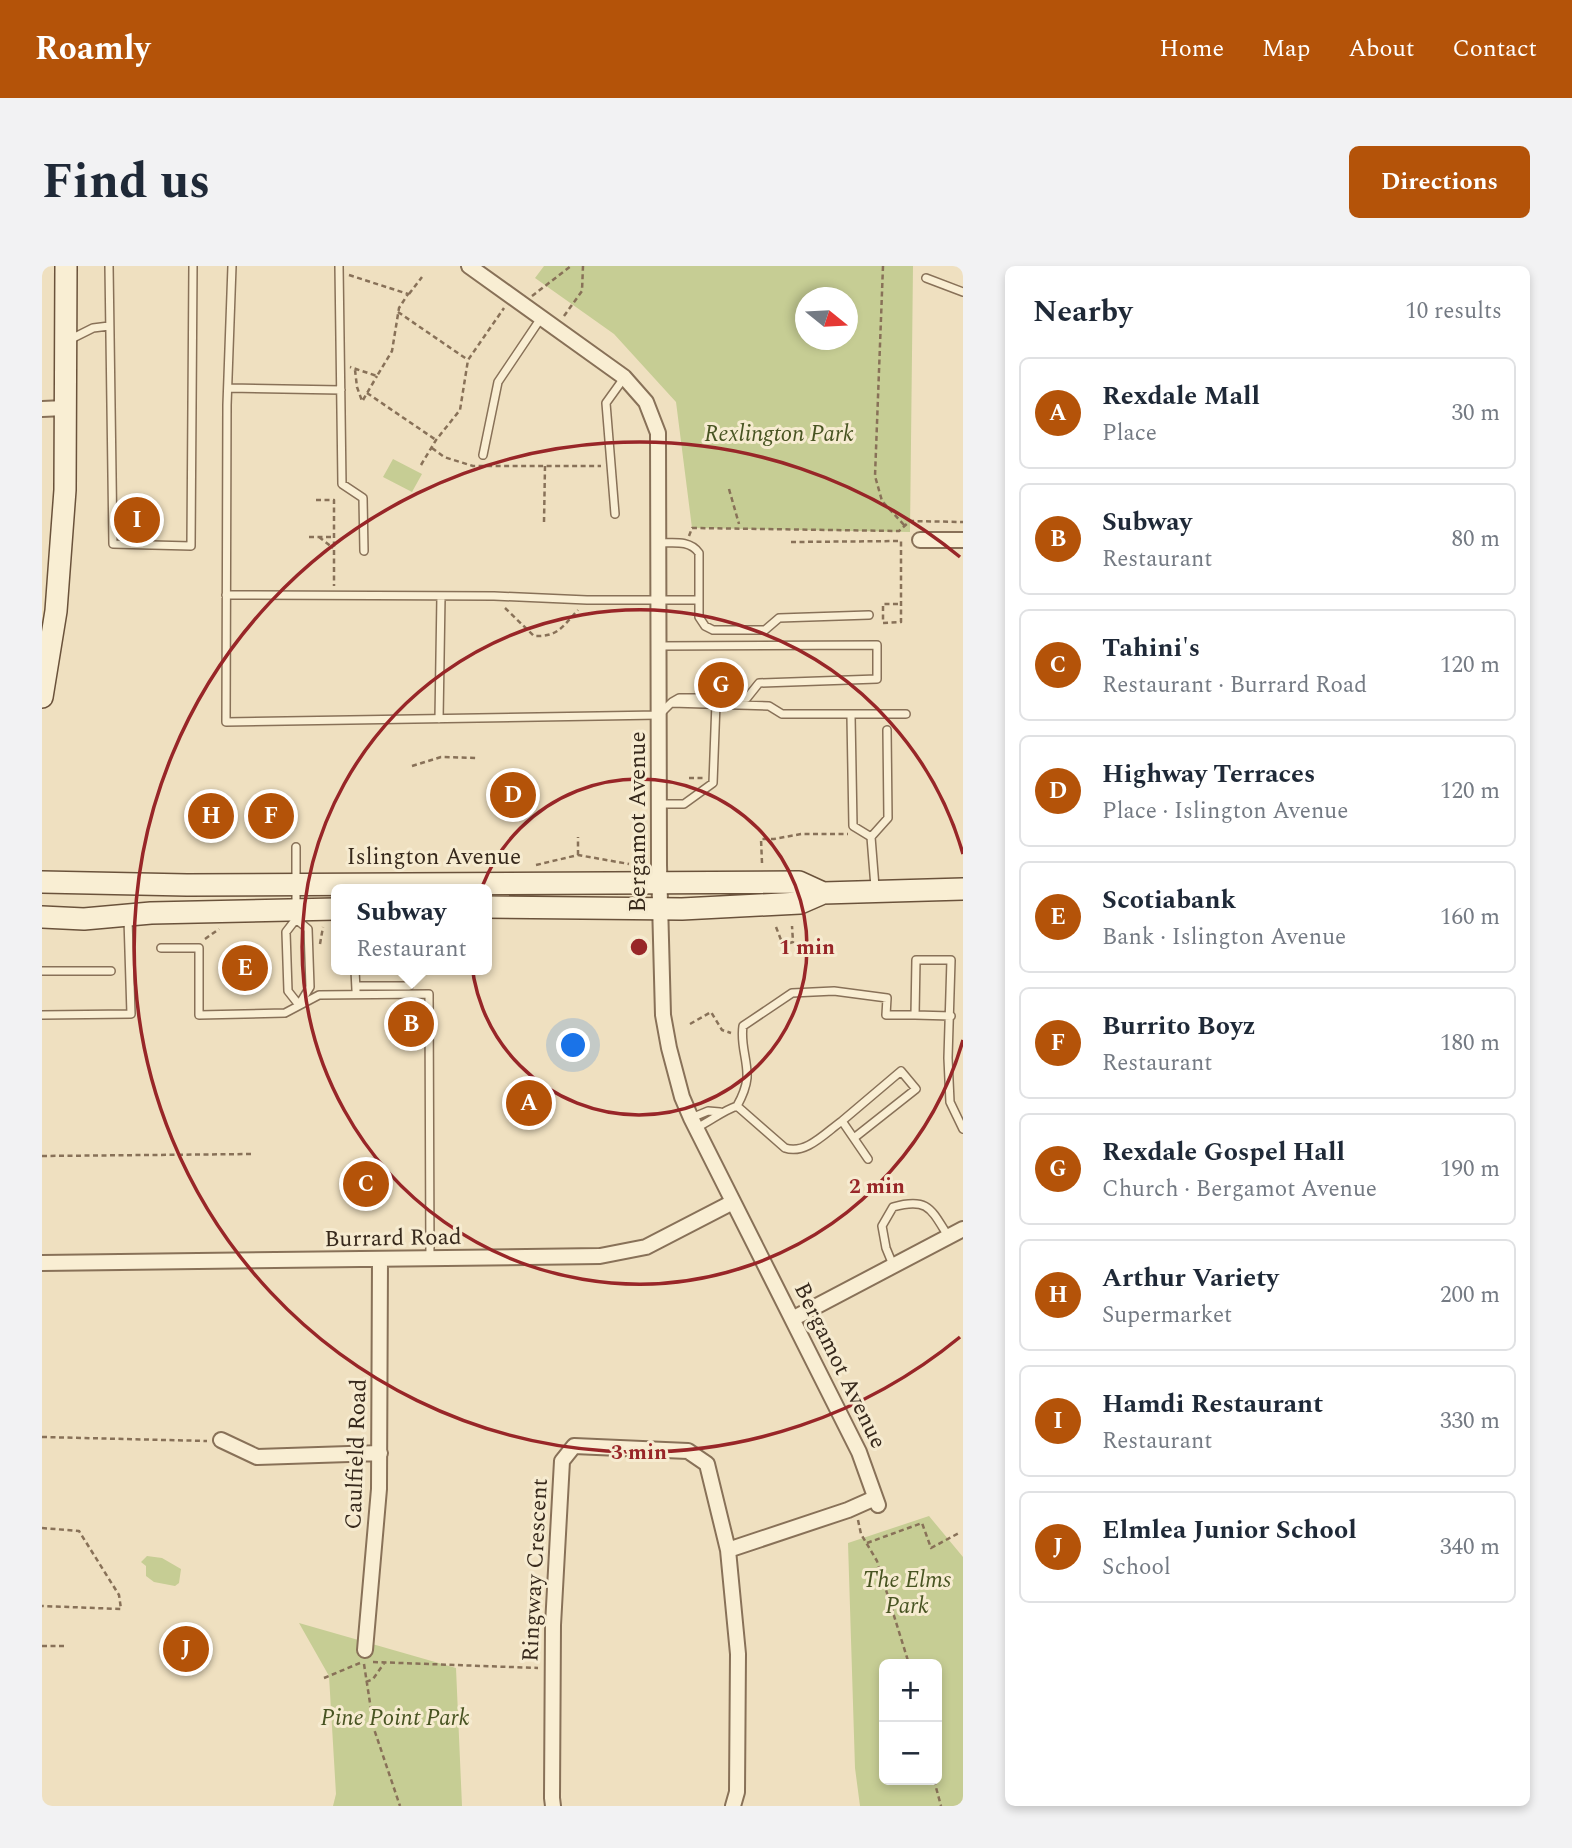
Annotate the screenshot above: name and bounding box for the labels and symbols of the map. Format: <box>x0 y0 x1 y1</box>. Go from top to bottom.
north arrow <box>795 287 858 350</box>
park label: Rexlington Park <box>704 417 854 452</box>
pin: I <box>114 494 160 546</box>
pin: G <box>698 659 744 711</box>
street label: Bergamot Avenue <box>621 731 656 913</box>
pin: D <box>490 769 536 821</box>
pin: H <box>188 790 234 842</box>
pin: F <box>248 790 294 842</box>
street label: Islington Avenue <box>347 840 521 875</box>
text: 1 min <box>779 932 835 964</box>
centre of rings <box>627 935 651 959</box>
pin: E <box>222 942 268 994</box>
pin: B <box>388 998 434 1050</box>
your location <box>556 1028 590 1062</box>
pin: A <box>506 1077 552 1129</box>
pin: C <box>343 1158 389 1210</box>
text: 2 min <box>849 1171 905 1203</box>
street label: Burrard Road <box>324 1220 462 1257</box>
street label: Bergamot Avenue <box>784 1277 895 1455</box>
street label: Caulfield Road <box>336 1378 377 1530</box>
text: 3 min <box>611 1437 667 1469</box>
street label: Ringway Crescent <box>513 1477 558 1663</box>
park label: The Elms Park <box>863 1563 951 1624</box>
pin: J <box>163 1623 209 1675</box>
park label: Pine Point Park <box>321 1701 470 1736</box>

